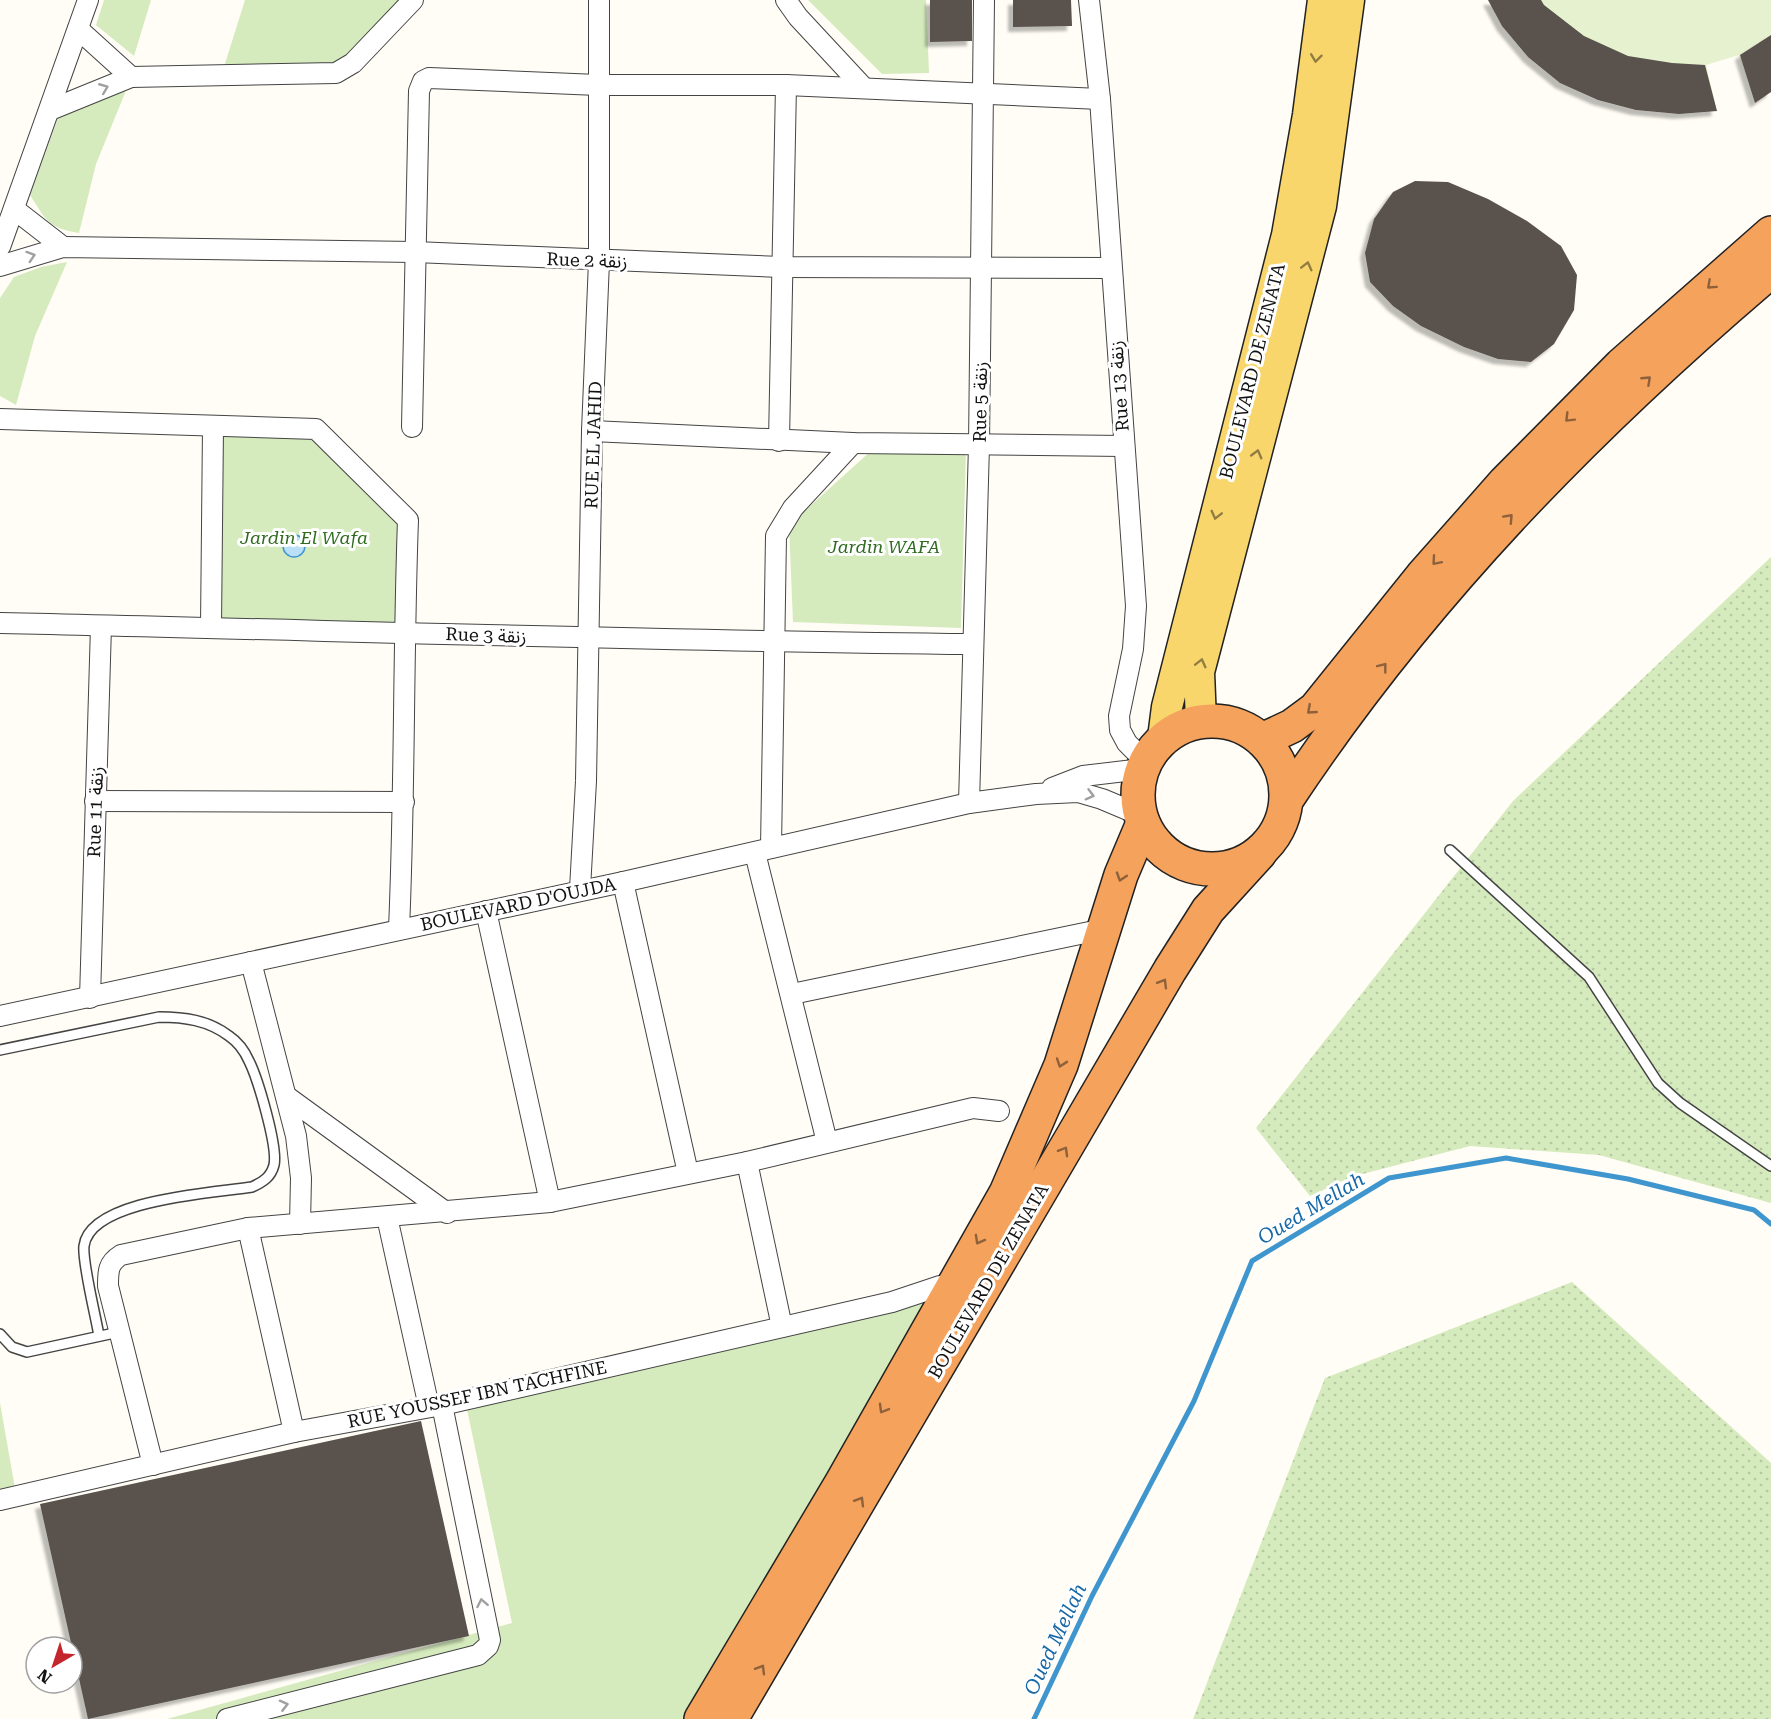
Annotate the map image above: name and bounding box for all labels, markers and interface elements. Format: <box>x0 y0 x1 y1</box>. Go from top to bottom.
one-way arrow <box>1310 53 1322 63</box>
one-way arrow <box>98 83 109 95</box>
street label: Rue 2 زنقة <box>546 248 628 273</box>
one-way arrow <box>25 251 36 264</box>
street label: BOULEVARD DE ZENATA <box>1215 261 1289 481</box>
one-way arrow <box>1299 261 1312 271</box>
one-way arrow <box>1707 278 1718 289</box>
street label: Rue 13 زنقة <box>1105 340 1134 432</box>
street label: Rue 5 زنقة <box>969 361 992 443</box>
one-way arrow <box>1640 376 1650 387</box>
street label: RUE EL JAHID <box>580 381 606 509</box>
one-way arrow <box>1565 411 1576 422</box>
one-way arrow <box>1250 449 1262 460</box>
one-way arrow <box>1211 509 1223 520</box>
one-way arrow <box>1502 514 1513 524</box>
park label: Jardin El Wafa <box>239 527 368 548</box>
park label: Jardin WAFA <box>827 536 940 557</box>
one-way arrow <box>1432 554 1443 565</box>
street label: Rue 3 زنقة <box>445 623 527 648</box>
one-way arrow <box>1194 658 1207 668</box>
one-way arrow <box>1376 663 1387 674</box>
one-way arrow <box>1307 703 1318 714</box>
street label: Rue 11 زنقة <box>83 766 108 858</box>
one-way arrow <box>1085 788 1095 801</box>
one-way arrow <box>1115 871 1128 882</box>
street label: BOULEVARD D'OUJDA <box>418 873 618 935</box>
one-way arrow <box>1155 979 1167 989</box>
one-way arrow <box>1056 1057 1069 1068</box>
one-way arrow <box>1057 1147 1068 1157</box>
water label: Oued Mellah <box>1253 1167 1369 1249</box>
street label: BOULEVARD DE ZENATA <box>924 1180 1053 1382</box>
one-way arrow <box>975 1233 987 1244</box>
street label: RUE YOUSSEF IBN TACHFINE <box>345 1356 609 1432</box>
one-way arrow <box>879 1403 890 1413</box>
one-way arrow <box>853 1497 865 1507</box>
water label: Oued Mellah <box>1019 1579 1091 1699</box>
one-way arrow <box>476 1598 489 1608</box>
north arrow <box>24 1635 84 1695</box>
text: N <box>34 1665 56 1688</box>
one-way arrow <box>754 1665 765 1675</box>
one-way arrow <box>279 1699 289 1712</box>

